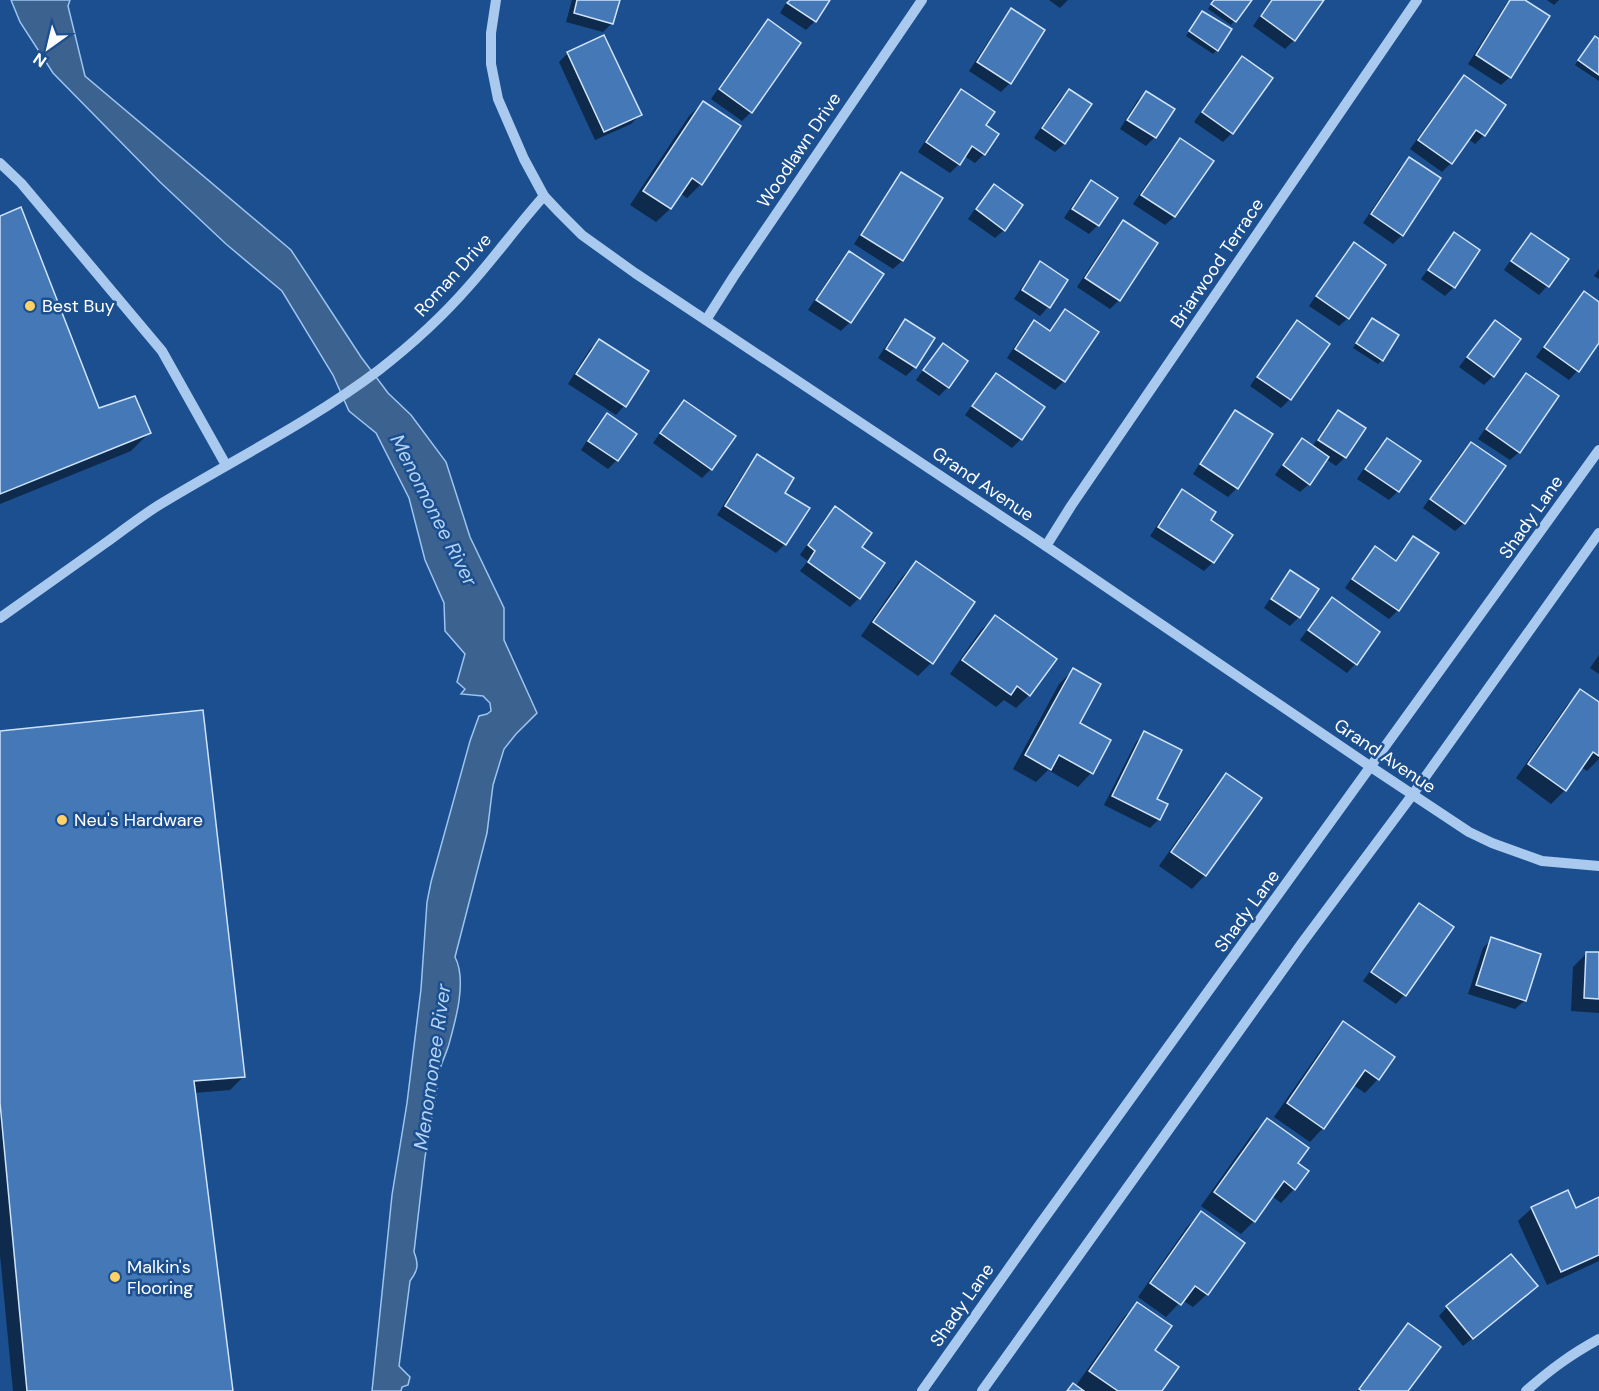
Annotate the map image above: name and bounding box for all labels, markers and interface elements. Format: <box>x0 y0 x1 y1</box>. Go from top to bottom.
north arrow <box>18 18 78 78</box>
text: N <box>29 48 51 72</box>
street label: Woodlawn Drive <box>752 88 846 212</box>
street label: Briarwood Terrace <box>1165 194 1269 332</box>
street label: Roman Drive <box>409 228 497 322</box>
place label: Best Buy <box>42 294 115 318</box>
marker: Best Buy <box>23 299 37 313</box>
water label: Menomonee River <box>384 430 484 591</box>
street label: Grand Avenue <box>928 441 1038 527</box>
street label: Shady Lane <box>1493 471 1569 563</box>
street label: Grand Avenue <box>1330 713 1440 799</box>
place label: Neu's Hardware <box>74 808 203 832</box>
marker: Neu's Hardware <box>55 813 69 827</box>
street label: Shady Lane <box>1209 865 1285 957</box>
water label: Menomonee River <box>407 982 457 1152</box>
place label: Malkin's Flooring <box>127 1255 193 1300</box>
street label: Shady Lane <box>924 1259 1000 1351</box>
marker: Malkin's Flooring <box>108 1270 122 1284</box>

